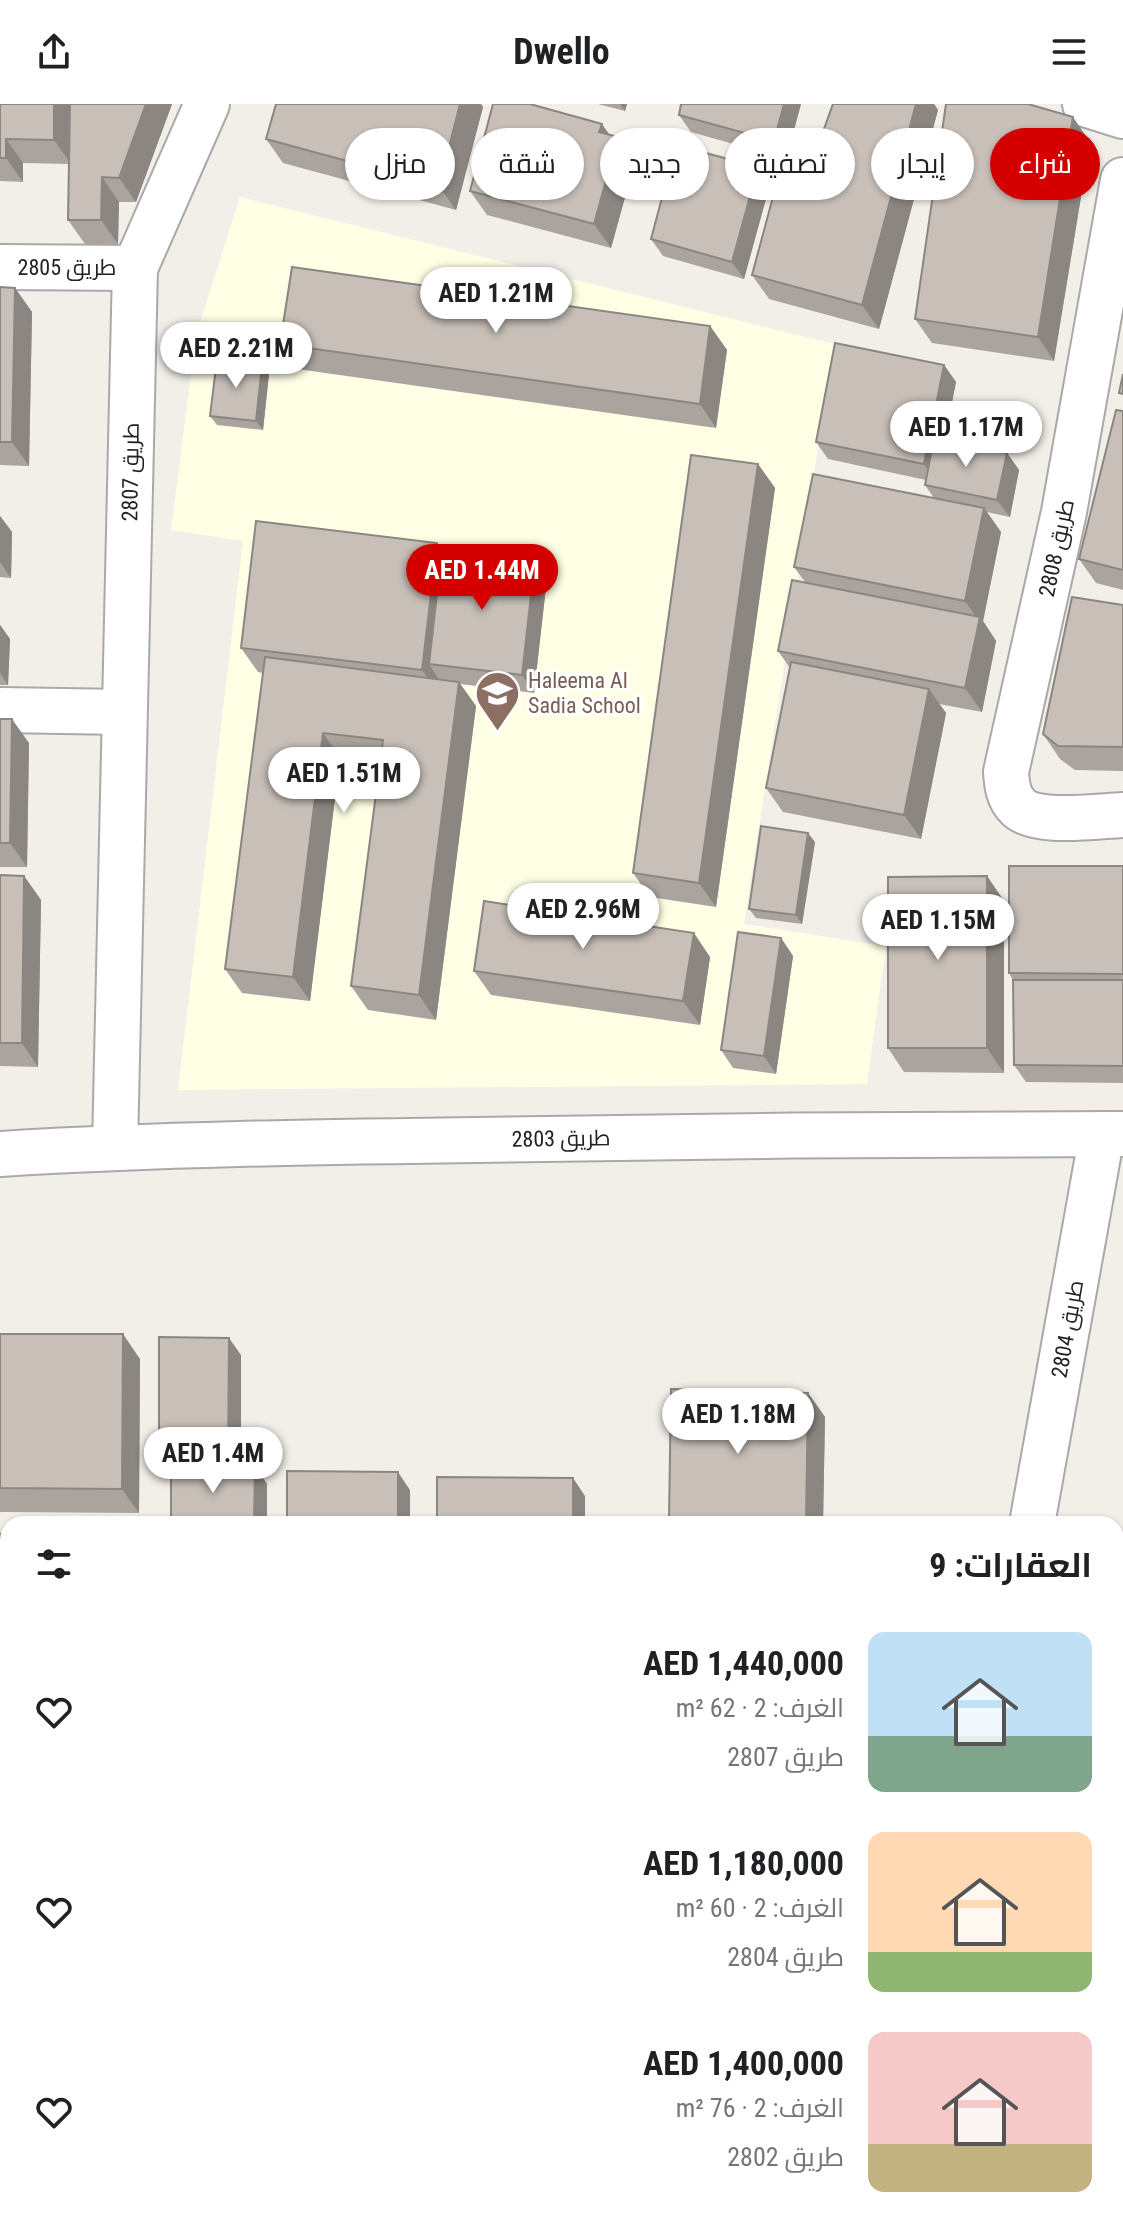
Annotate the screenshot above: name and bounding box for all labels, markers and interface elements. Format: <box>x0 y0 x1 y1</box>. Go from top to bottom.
icon: share <box>32 30 76 74</box>
icon: menu <box>1047 30 1091 74</box>
text: Dwello <box>513 31 610 73</box>
chip: منزل <box>345 128 455 200</box>
chip: شقة <box>471 128 584 200</box>
chip: جديد <box>600 128 709 200</box>
chip: تصفية <box>725 128 855 200</box>
chip: إيجار <box>871 128 974 200</box>
chip: شراء <box>990 128 1100 200</box>
street label: طريق 2805 <box>18 255 116 281</box>
pin: AED 1.21M <box>404 267 588 335</box>
text: AED 1.21M <box>438 278 554 308</box>
pin: AED 2.21M <box>144 322 328 390</box>
text: AED 2.21M <box>178 333 294 363</box>
pin: AED 1.17M <box>874 401 1058 469</box>
text: AED 1.17M <box>908 412 1024 442</box>
street label: طريق 2807 <box>117 422 145 522</box>
street label: طريق 2808 <box>1034 497 1080 599</box>
pin: AED 1.44M <box>390 544 574 612</box>
text: AED 1.44M <box>424 555 540 585</box>
place label: Haleema Al Sadia School <box>528 668 641 718</box>
school or university icon: Haleema Al Sadia School <box>473 669 521 732</box>
pin: AED 1.51M <box>252 747 436 815</box>
text: AED 1.51M <box>286 758 402 788</box>
pin: AED 2.96M <box>491 883 675 951</box>
text: AED 2.96M <box>525 894 641 924</box>
pin: AED 1.15M <box>846 894 1030 962</box>
text: AED 1.15M <box>880 905 996 935</box>
street label: طريق 2803 <box>511 1125 611 1153</box>
street label: طريق 2804 <box>1047 1278 1089 1380</box>
pin: AED 1.18M <box>646 1388 830 1456</box>
text: AED 1.18M <box>680 1399 796 1429</box>
pin: AED 1.4M <box>130 1427 296 1495</box>
text: AED 1.4M <box>162 1438 264 1468</box>
icon: filters <box>32 1542 76 1586</box>
text: العقارات: 9 <box>929 1545 1092 1585</box>
text: AED 1,440,000 <box>643 1643 844 1683</box>
icon: home <box>932 1664 1028 1760</box>
icon: heart <box>32 1690 76 1734</box>
text: الغرف: 2 · 62 m² <box>676 1693 844 1723</box>
text: طريق 2807 <box>727 1742 844 1772</box>
text: AED 1,180,000 <box>643 1843 844 1883</box>
icon: home <box>932 1864 1028 1960</box>
icon: heart <box>32 1890 76 1934</box>
text: الغرف: 2 · 60 m² <box>676 1893 844 1923</box>
text: طريق 2804 <box>727 1942 844 1972</box>
text: AED 1,400,000 <box>643 2043 844 2083</box>
icon: home <box>932 2064 1028 2160</box>
icon: heart <box>32 2090 76 2134</box>
text: الغرف: 2 · 76 m² <box>676 2093 844 2123</box>
text: طريق 2802 <box>727 2142 844 2172</box>

